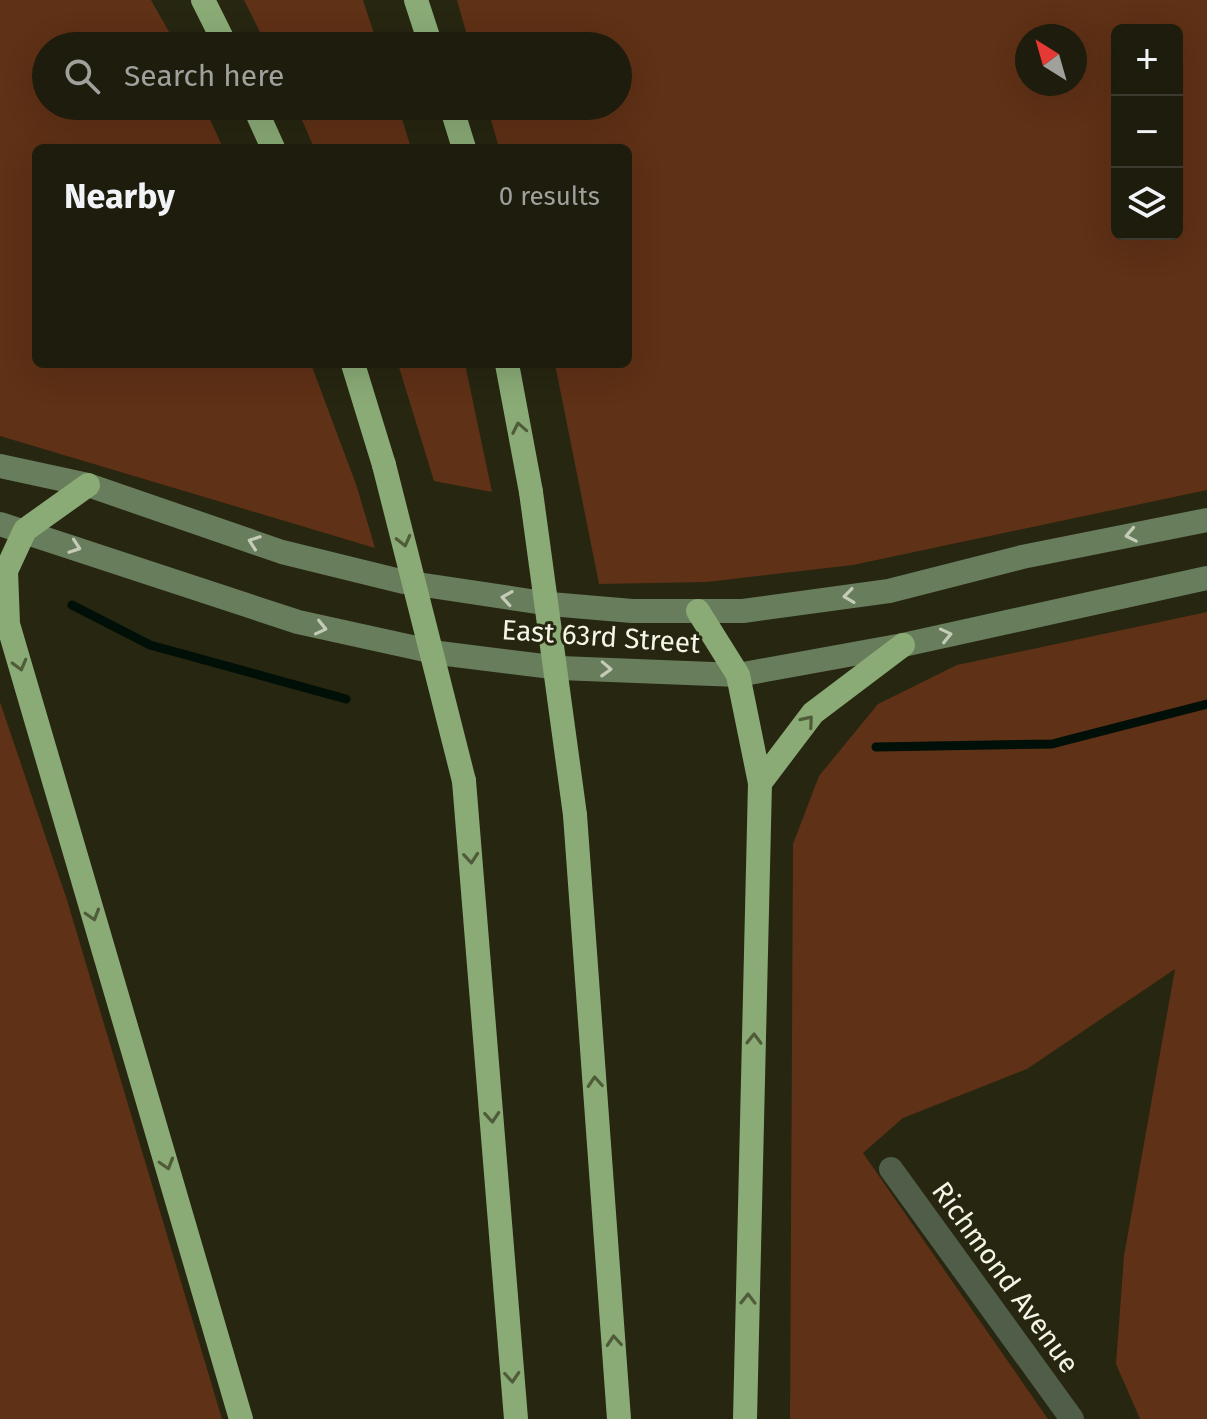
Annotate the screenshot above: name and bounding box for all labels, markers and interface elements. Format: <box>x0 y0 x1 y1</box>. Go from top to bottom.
north arrow <box>1015 24 1087 96</box>
map controls <box>1111 24 1183 240</box>
button: + <box>1111 24 1183 96</box>
search box <box>32 32 632 120</box>
icon: search <box>60 54 104 98</box>
text: Search here <box>124 58 284 94</box>
button: − <box>1111 96 1183 168</box>
button: layers <box>1111 168 1183 240</box>
text: Nearby <box>64 176 175 217</box>
text: 0 results <box>499 181 600 212</box>
one-way arrow <box>512 421 529 435</box>
one-way arrow <box>1124 526 1138 543</box>
one-way arrow <box>394 534 411 548</box>
one-way arrow <box>247 536 261 552</box>
one-way arrow <box>67 537 81 553</box>
one-way arrow <box>842 587 856 604</box>
one-way arrow <box>500 590 514 607</box>
street label: East 63rd Street <box>501 613 702 660</box>
one-way arrow <box>314 619 328 636</box>
one-way arrow <box>939 627 952 644</box>
one-way arrow <box>11 658 27 672</box>
one-way arrow <box>600 661 613 678</box>
one-way arrow <box>798 715 813 730</box>
one-way arrow <box>462 852 479 865</box>
one-way arrow <box>84 907 100 921</box>
one-way arrow <box>745 1032 763 1045</box>
one-way arrow <box>587 1075 604 1088</box>
one-way arrow <box>483 1111 500 1124</box>
one-way arrow <box>158 1156 174 1170</box>
street label: Richmond Avenue <box>925 1175 1086 1379</box>
one-way arrow <box>739 1292 756 1305</box>
one-way arrow <box>606 1334 623 1347</box>
one-way arrow <box>503 1371 520 1384</box>

